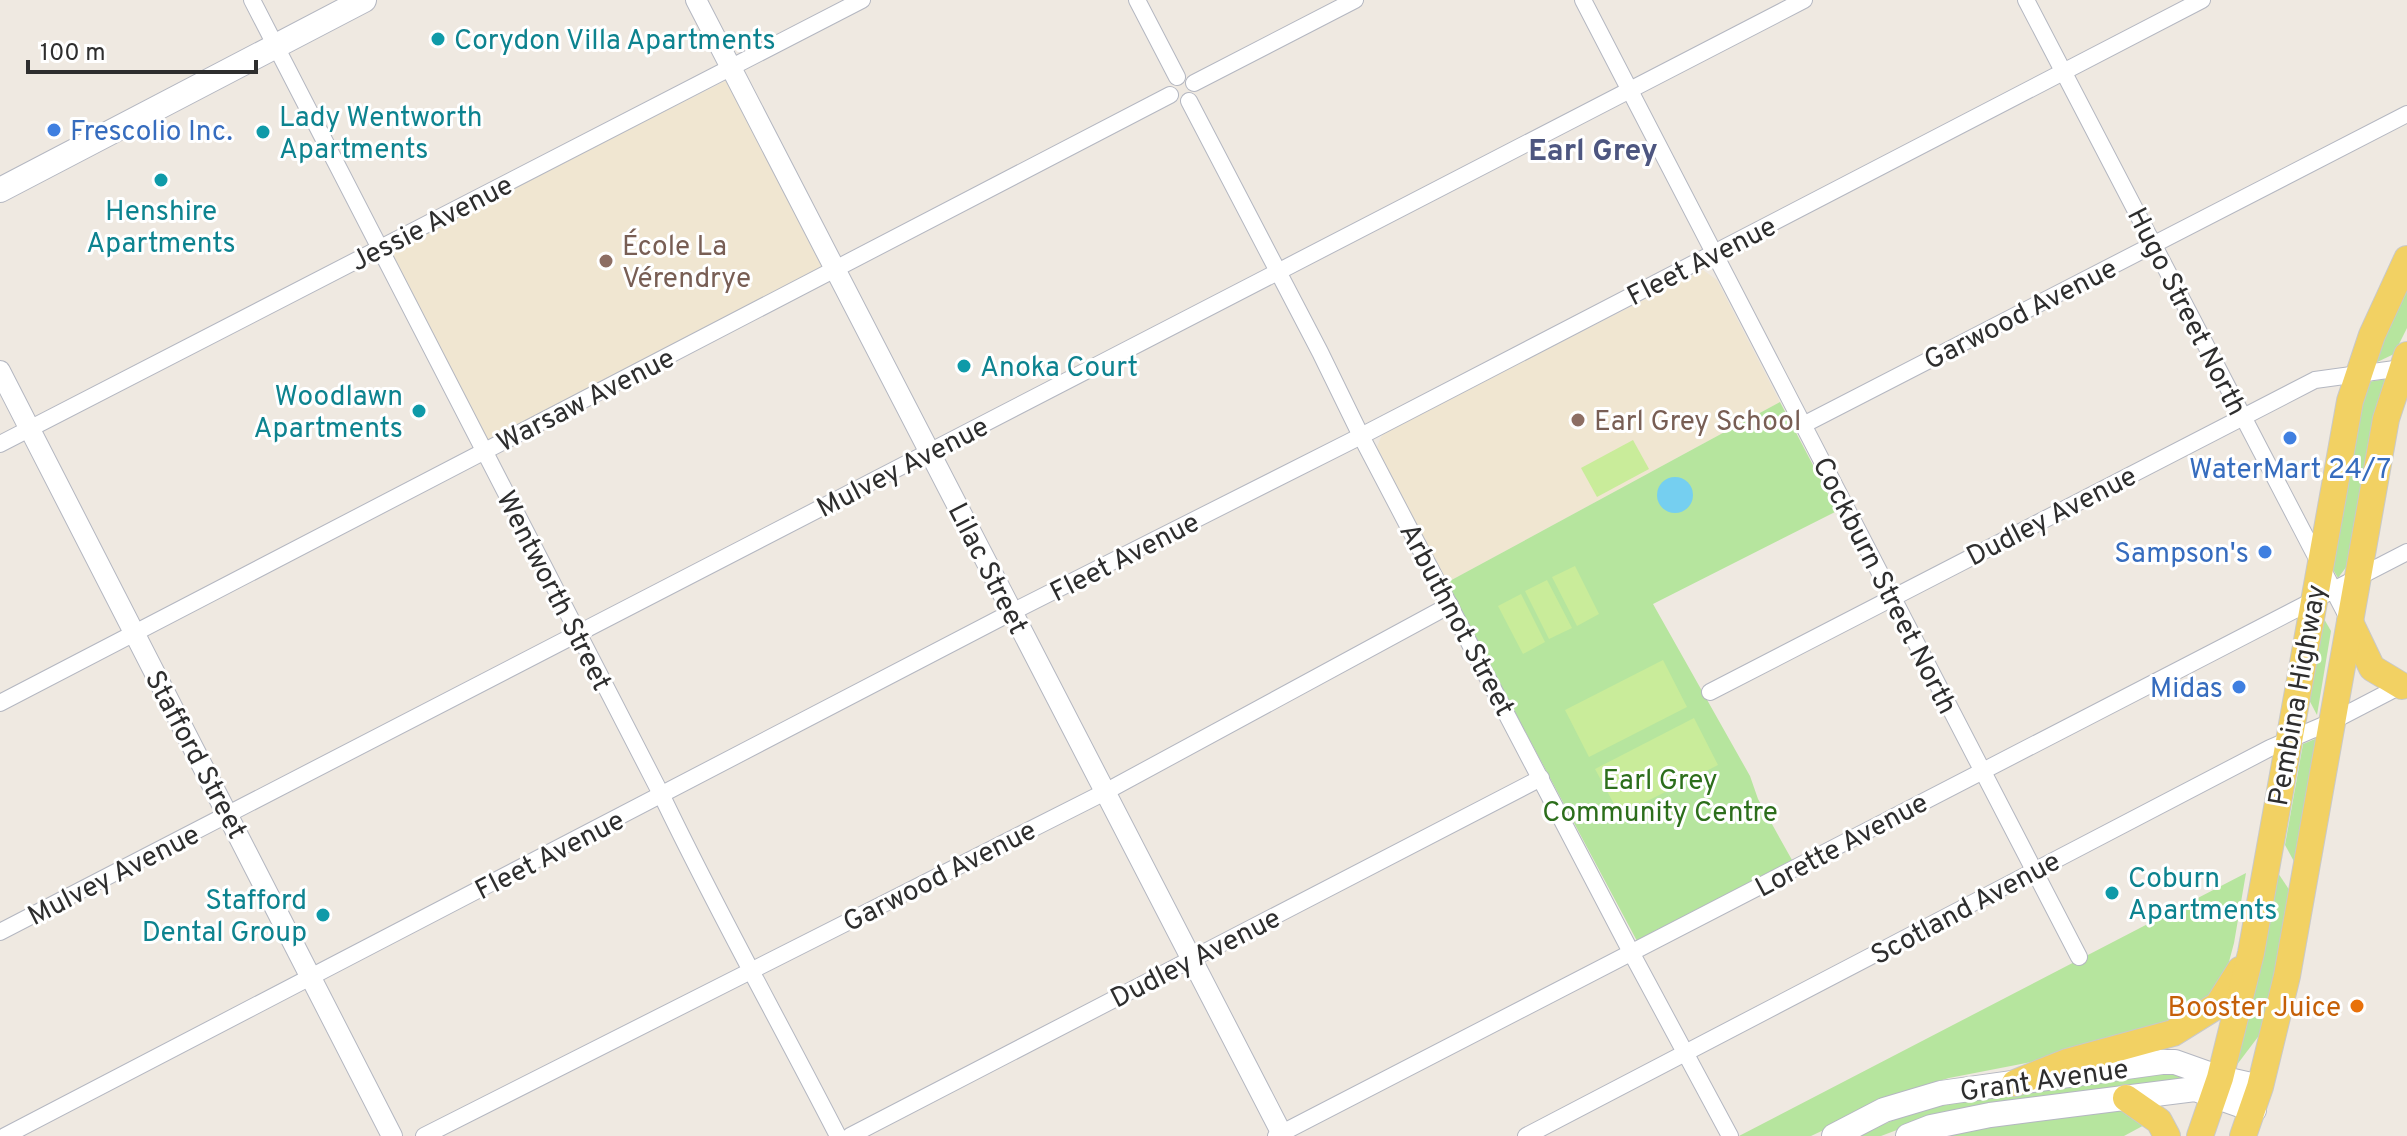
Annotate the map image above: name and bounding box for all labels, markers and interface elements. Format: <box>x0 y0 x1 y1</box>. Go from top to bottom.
scale bar <box>28 24 256 74</box>
place label: Corydon Villa Apartments <box>454 24 776 60</box>
marker: Corydon Villa Apartments <box>429 30 447 48</box>
text: 100 m <box>40 39 106 69</box>
place label: Lady Wentworth Apartments <box>279 101 482 169</box>
place label: Frescolio Inc. <box>70 115 233 151</box>
marker: Frescolio Inc. <box>45 121 63 139</box>
marker: Lady Wentworth Apartments <box>254 123 272 141</box>
district label: Earl Grey <box>1528 134 1658 171</box>
street label: Jessie Avenue <box>345 168 520 281</box>
marker: Henshire Apartments <box>152 171 170 189</box>
place label: Henshire Apartments <box>86 195 236 263</box>
street label: Hugo Street North <box>2117 202 2253 423</box>
street label: Fleet Avenue <box>1622 210 1783 316</box>
place label: École La Vérendrye <box>622 228 751 298</box>
marker: École La Vérendrye <box>597 252 615 270</box>
street label: Garwood Avenue <box>1919 252 2124 380</box>
street label: Warsaw Avenue <box>491 341 681 462</box>
place label: Anoka Court <box>980 351 1138 387</box>
marker: Anoka Court <box>955 357 973 375</box>
place label: Woodlawn Apartments <box>254 380 403 448</box>
marker: Woodlawn Apartments <box>410 402 428 420</box>
place label: Earl Grey School <box>1594 405 1801 441</box>
street label: Mulvey Avenue <box>811 410 995 527</box>
marker: Earl Grey School <box>1569 411 1587 429</box>
marker: WaterMart 24/7 <box>2281 429 2299 447</box>
street label: Cockburn Street North <box>1803 452 1964 721</box>
place label: WaterMart 24/7 <box>2189 453 2391 489</box>
street label: Dudley Avenue <box>1961 459 2143 576</box>
street label: Wentworth Street <box>486 485 618 697</box>
street label: Lilac Street <box>938 498 1035 641</box>
street label: Fleet Avenue <box>1045 506 1206 612</box>
street label: Arbuthnot Street <box>1389 518 1521 723</box>
place label: Sampson's <box>2114 537 2249 573</box>
marker: Sampson's <box>2256 543 2274 561</box>
street label: Pembina Highway <box>2262 582 2336 809</box>
street label: Stafford Street <box>135 665 254 846</box>
place label: Midas <box>2150 672 2223 708</box>
marker: Midas <box>2230 678 2248 696</box>
park label: Earl Grey Community Centre <box>1542 764 1778 832</box>
street label: Lorette Avenue <box>1750 786 1935 907</box>
street label: Fleet Avenue <box>470 804 631 910</box>
street label: Garwood Avenue <box>838 814 1043 942</box>
street label: Mulvey Avenue <box>22 818 206 935</box>
street label: Scotland Avenue <box>1866 845 2067 975</box>
place label: Coburn Apartments <box>2128 862 2277 930</box>
place label: Stafford Dental Group <box>142 884 307 952</box>
marker: Coburn Apartments <box>2103 884 2121 902</box>
street label: Dudley Avenue <box>1105 901 1287 1018</box>
marker: Stafford Dental Group <box>314 906 332 924</box>
place label: Booster Juice <box>2168 991 2341 1027</box>
marker: Booster Juice <box>2348 997 2366 1015</box>
street label: Grant Avenue <box>1958 1052 2131 1112</box>

